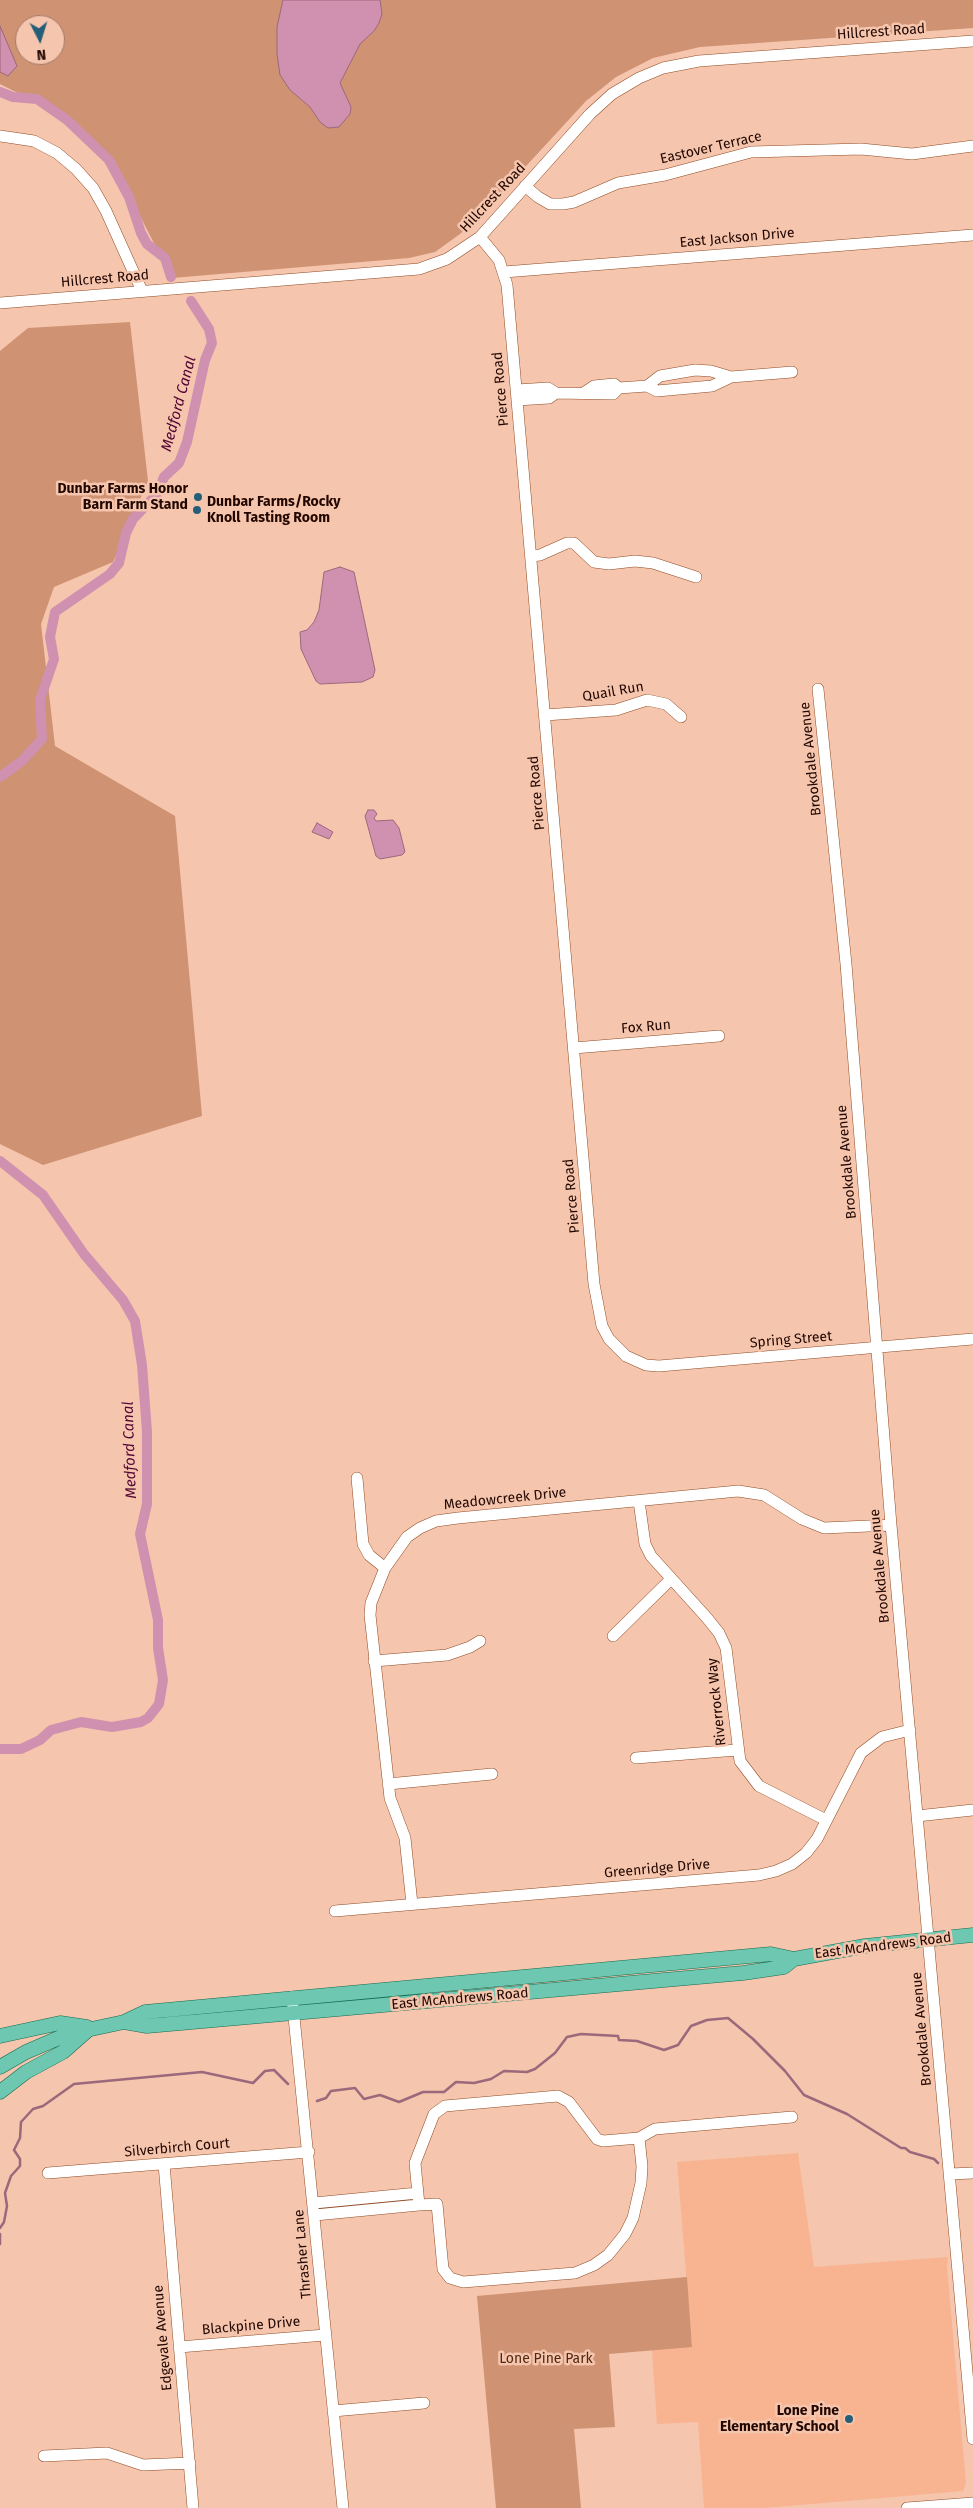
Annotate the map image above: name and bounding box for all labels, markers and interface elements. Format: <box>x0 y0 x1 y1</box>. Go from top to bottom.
north arrow <box>15 15 65 65</box>
street label: Hillcrest Road <box>836 21 926 43</box>
text: N <box>36 46 47 63</box>
street label: Eastover Terrace <box>658 128 764 168</box>
street label: Hillcrest Road <box>457 160 529 236</box>
street label: East Jackson Drive <box>679 225 795 251</box>
street label: Hillcrest Road <box>60 267 150 291</box>
street label: Pierce Road <box>489 351 513 427</box>
water label: Medford Canal <box>158 355 200 453</box>
place label: Dunbar Farms Honor Barn Farm Stand <box>57 481 188 514</box>
marker: Dunbar Farms Honor Barn Farm Stand <box>192 491 204 503</box>
place label: Dunbar Farms/Rocky Knoll Tasting Room <box>207 494 340 526</box>
marker: Dunbar Farms/Rocky Knoll Tasting Room <box>191 504 203 516</box>
street label: Quail Run <box>581 678 645 706</box>
street label: Brookdale Avenue <box>797 701 825 817</box>
street label: Pierce Road <box>525 755 549 831</box>
street label: Fox Run <box>620 1016 672 1038</box>
street label: Brookdale Avenue <box>834 1104 860 1220</box>
street label: Pierce Road <box>560 1158 584 1234</box>
street label: Spring Street <box>749 1328 833 1352</box>
water label: Medford Canal <box>119 1401 141 1499</box>
street label: Meadowcreek Drive <box>443 1484 567 1514</box>
street label: Brookdale Avenue <box>867 1508 893 1624</box>
street label: Riverrock Way <box>704 1657 730 1747</box>
street label: Greenridge Drive <box>603 1856 711 1882</box>
street label: East McAndrews Road <box>814 1929 952 1963</box>
street label: Brookdale Avenue <box>909 1971 935 2087</box>
street label: East McAndrews Road <box>391 1985 529 2013</box>
street label: Silverbirch Court <box>124 2135 230 2161</box>
street label: Thrasher Lane <box>291 2209 315 2299</box>
street label: Edgevale Avenue <box>150 2284 176 2392</box>
street label: Blackpine Drive <box>201 2313 301 2339</box>
park label: Lone Pine Park <box>499 2351 593 2367</box>
place label: Lone Pine Elementary School <box>720 2403 839 2436</box>
marker: Lone Pine Elementary School <box>843 2413 855 2425</box>

